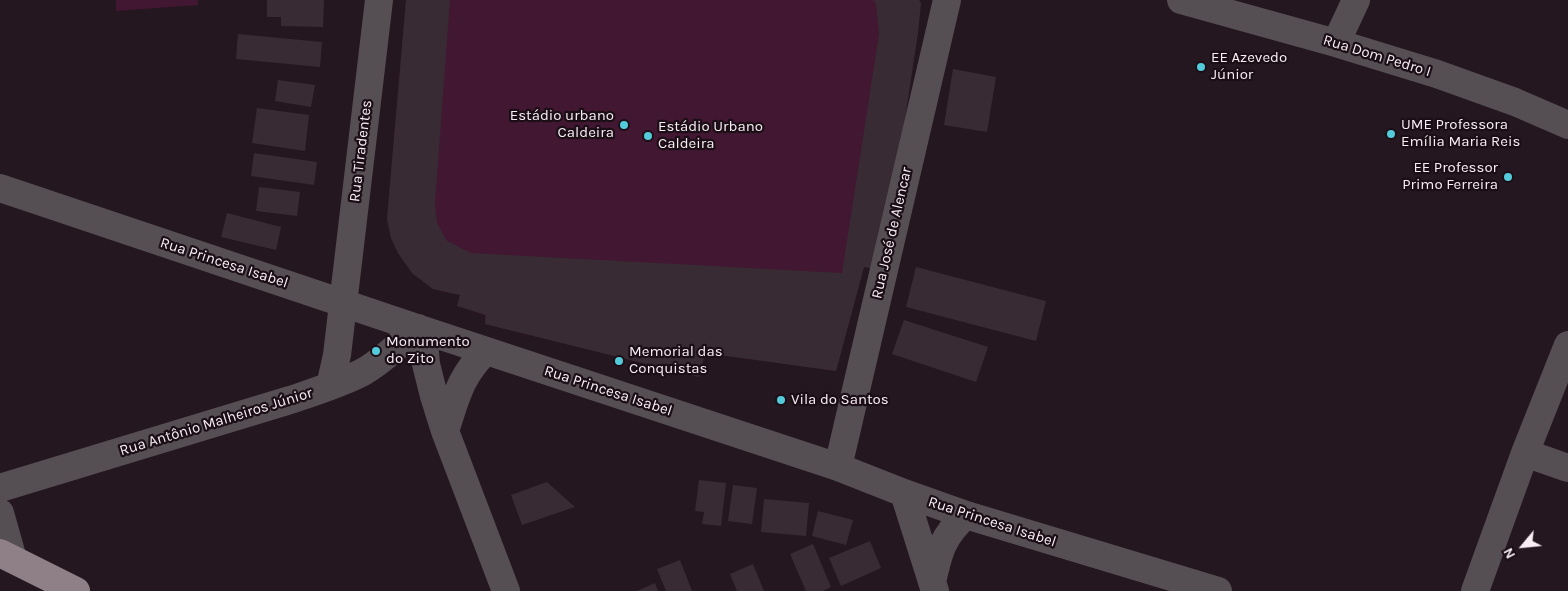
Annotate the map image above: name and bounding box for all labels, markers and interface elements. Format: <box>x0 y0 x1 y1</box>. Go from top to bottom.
street label: Rua Dom Pedro I <box>1321 31 1433 81</box>
place label: EE Azevedo Júnior <box>1211 49 1287 84</box>
marker: EE Azevedo Júnior <box>1195 61 1207 73</box>
street label: Rua Tiradentes <box>346 99 376 203</box>
place label: Estádio urbano Caldeira <box>510 107 614 142</box>
place label: UME Professora Emília Maria Reis <box>1401 116 1520 151</box>
place label: Estádio Urbano Caldeira <box>658 118 763 153</box>
marker: Estádio urbano Caldeira <box>618 119 630 131</box>
marker: UME Professora Emília Maria Reis <box>1385 128 1397 140</box>
marker: Estádio Urbano Caldeira <box>642 130 654 142</box>
place label: EE Professor Primo Ferreira <box>1402 159 1498 194</box>
street label: Rua José de Alencar <box>868 165 916 301</box>
marker: EE Professor Primo Ferreira <box>1502 171 1514 183</box>
street label: Rua Princesa Isabel <box>158 234 290 292</box>
place label: Monumento do Zito <box>386 333 470 368</box>
place label: Memorial das Conquistas <box>629 343 723 378</box>
marker: Monumento do Zito <box>370 345 382 357</box>
marker: Memorial das Conquistas <box>613 355 625 367</box>
street label: Rua Princesa Isabel <box>542 362 674 420</box>
street label: Rua Antônio Malheiros Júnior <box>117 384 315 460</box>
place label: Vila do Santos <box>791 391 889 409</box>
marker: Vila do Santos <box>775 394 787 406</box>
street label: Rua Princesa Isabel <box>926 493 1058 551</box>
north arrow <box>1498 521 1548 571</box>
text: N <box>1499 545 1519 562</box>

